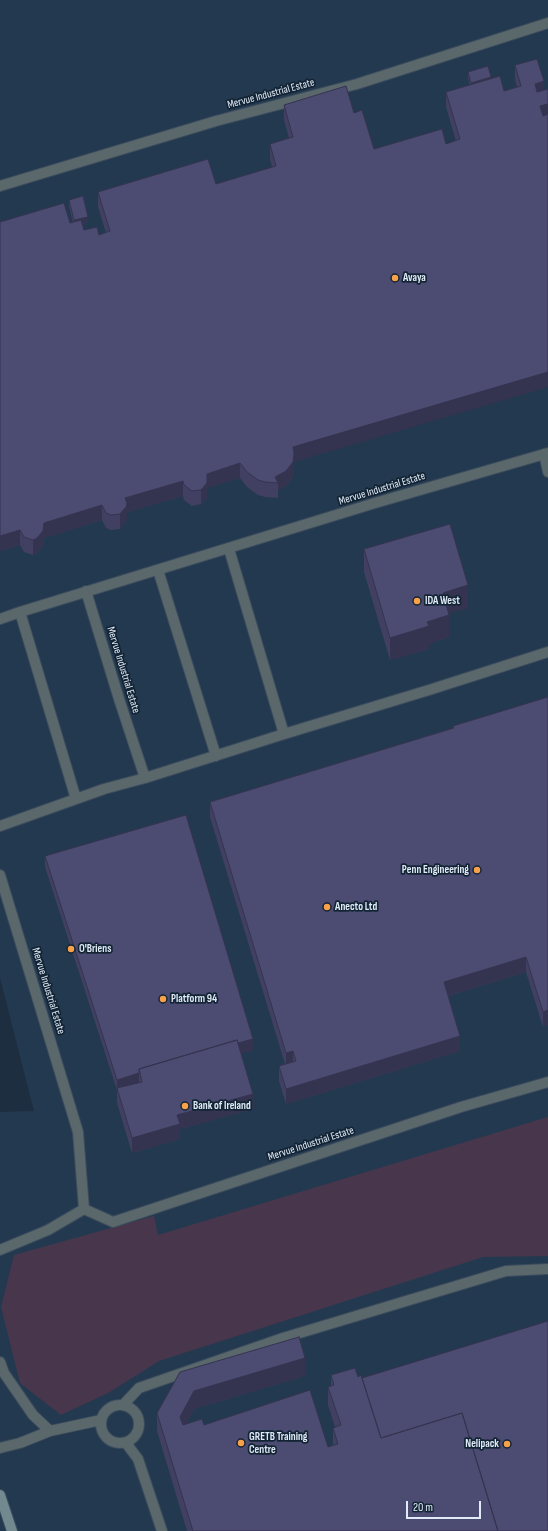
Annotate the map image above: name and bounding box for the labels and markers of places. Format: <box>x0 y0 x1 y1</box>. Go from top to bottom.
place label: Avaya <box>403 271 426 285</box>
marker: Avaya <box>390 273 400 283</box>
place label: IDA West <box>425 594 460 608</box>
marker: IDA West <box>412 596 422 606</box>
place label: Penn Engineering <box>402 863 469 877</box>
marker: Penn Engineering <box>472 865 482 875</box>
place label: Anecto Ltd <box>335 900 377 914</box>
marker: Anecto Ltd <box>322 902 332 912</box>
place label: O'Briens <box>79 942 111 956</box>
marker: O'Briens <box>66 944 76 954</box>
place label: Platform 94 <box>171 992 217 1006</box>
marker: Platform 94 <box>158 994 168 1004</box>
place label: Bank of Ireland <box>193 1099 251 1113</box>
marker: Bank of Ireland <box>180 1101 190 1111</box>
place label: GRETB Training Centre <box>249 1430 307 1456</box>
place label: Nelipack <box>465 1437 499 1451</box>
marker: GRETB Training Centre <box>236 1438 246 1448</box>
marker: Nelipack <box>502 1439 512 1449</box>

